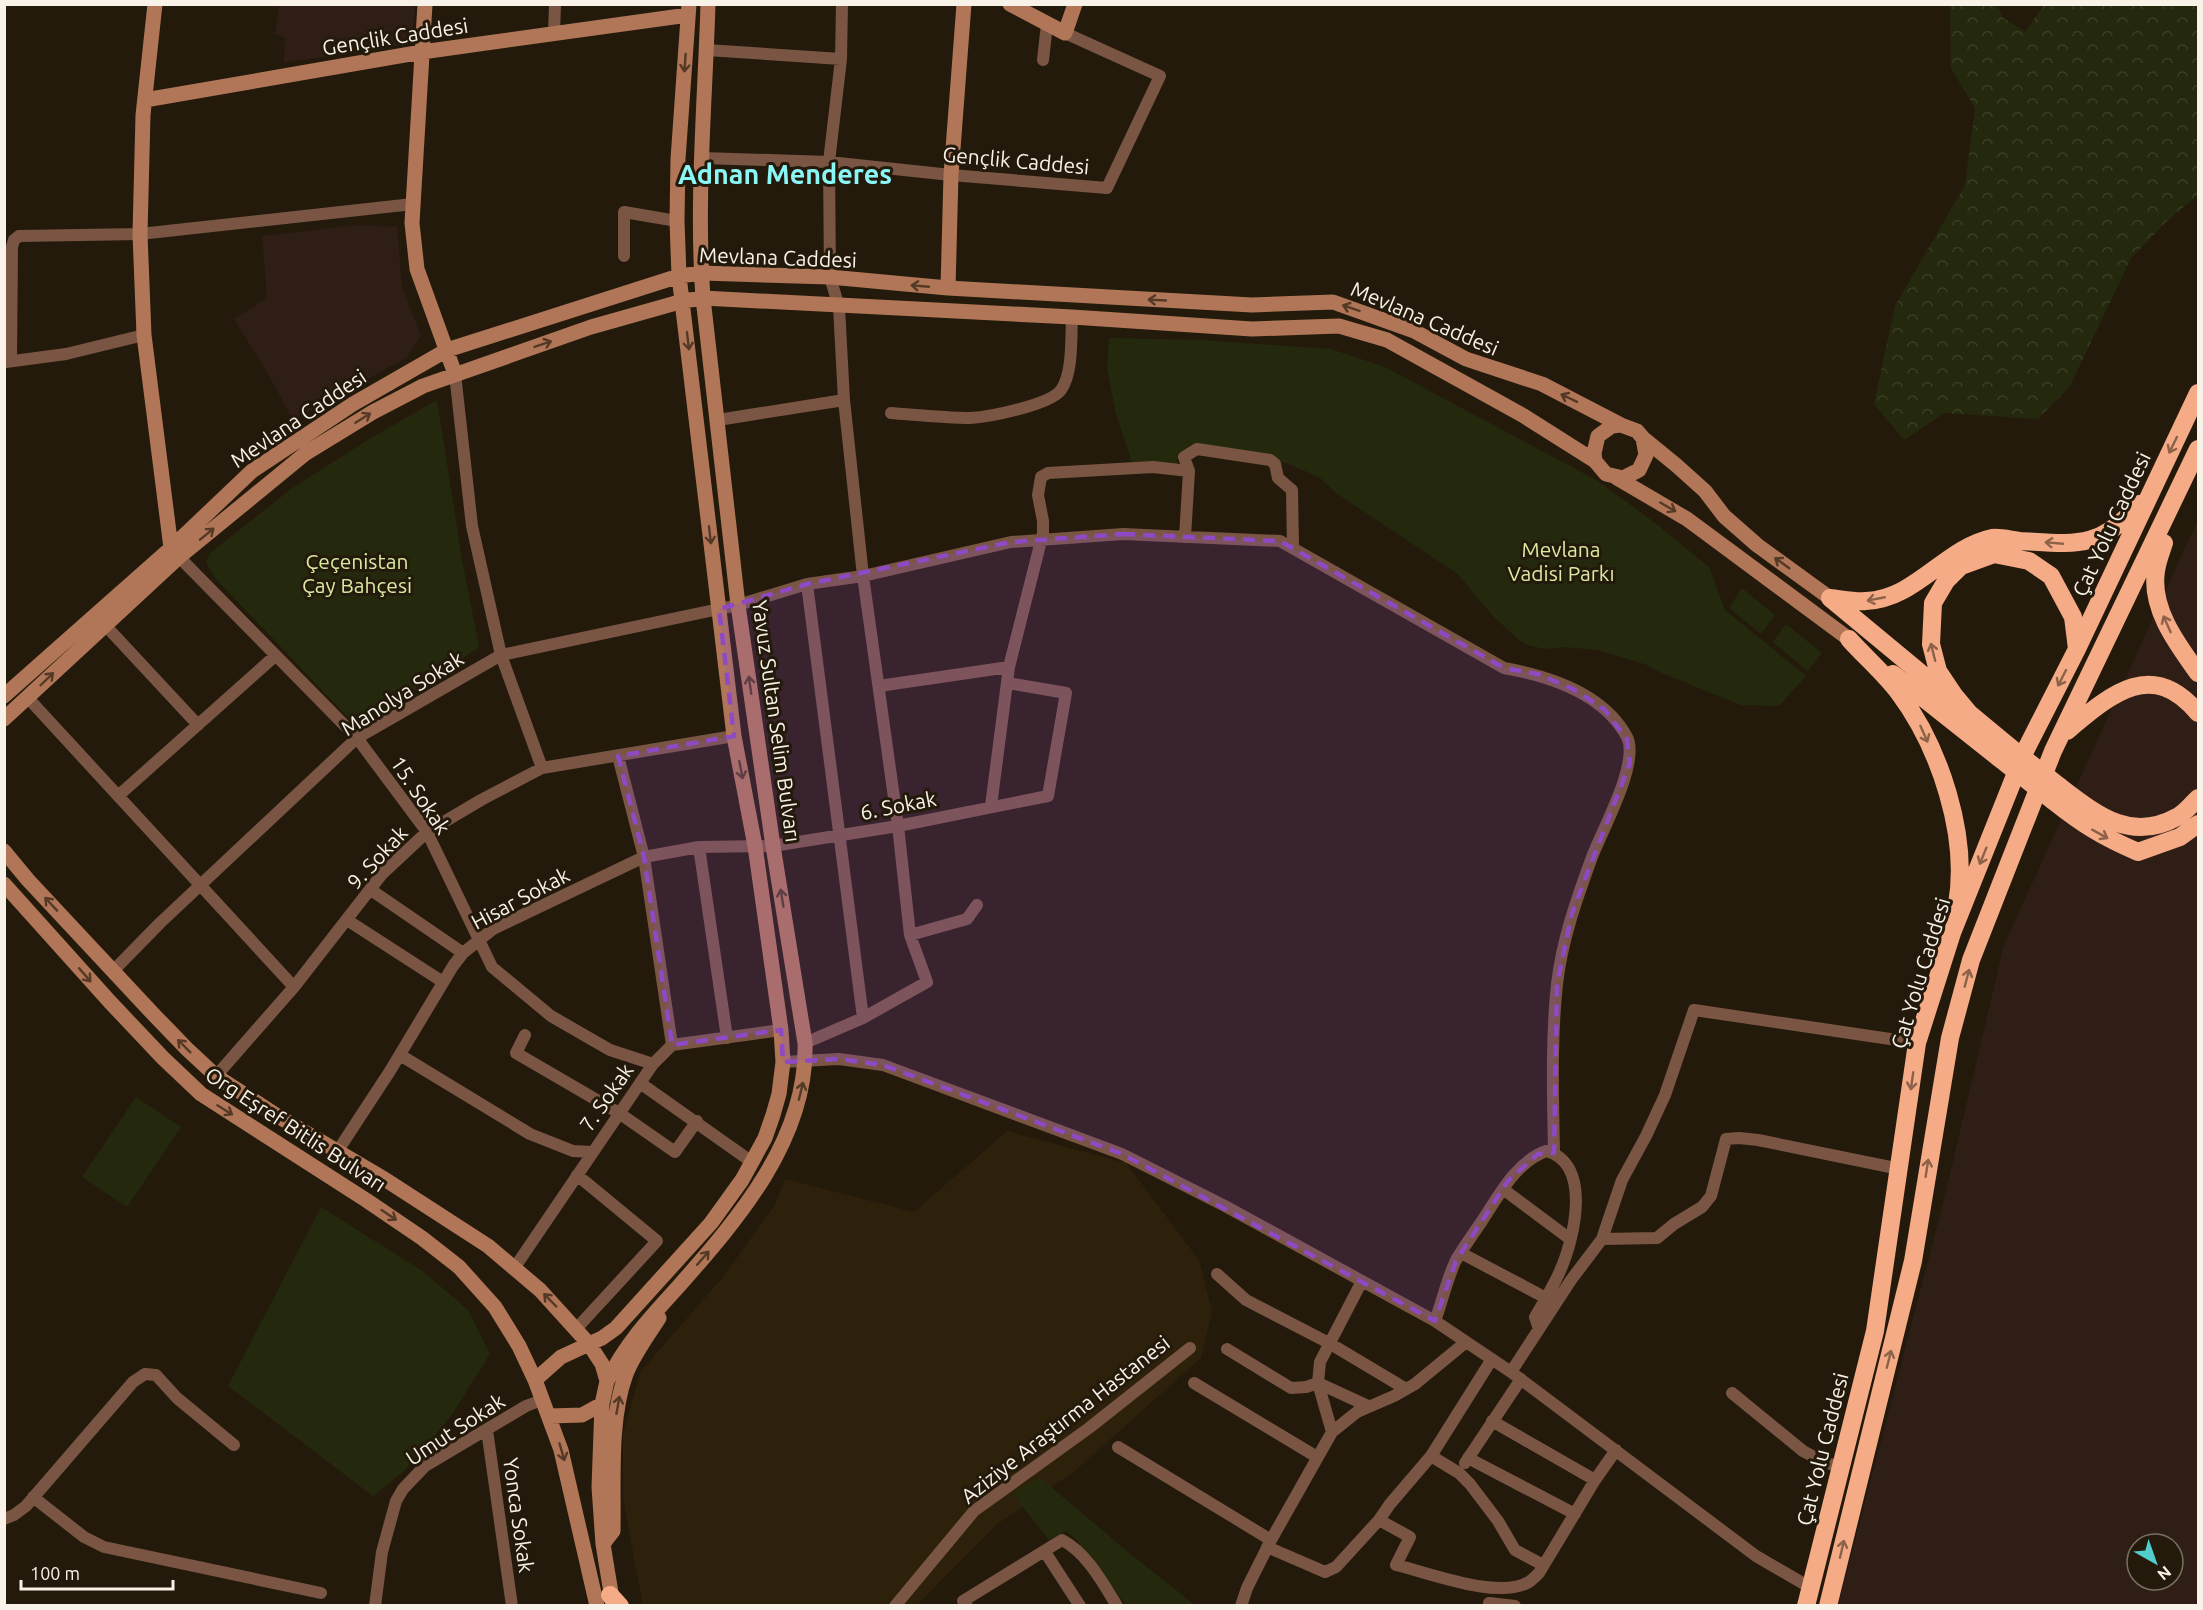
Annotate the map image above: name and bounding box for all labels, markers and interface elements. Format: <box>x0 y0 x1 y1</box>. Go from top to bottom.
street label: Gençlik Caddesi <box>320 13 470 59</box>
one-way arrow <box>679 52 690 72</box>
street label: Gençlik Caddesi <box>942 142 1090 178</box>
district label: Adnan Menderes <box>678 159 892 189</box>
street label: Mevlana Caddesi <box>699 242 857 272</box>
street label: Mevlana Caddesi <box>1348 276 1502 360</box>
one-way arrow <box>911 280 931 291</box>
one-way arrow <box>1147 294 1167 305</box>
one-way arrow <box>1342 302 1360 313</box>
one-way arrow <box>682 331 693 350</box>
one-way arrow <box>533 337 552 348</box>
street label: Mevlana Caddesi <box>226 364 370 472</box>
one-way arrow <box>1561 391 1579 403</box>
one-way arrow <box>354 411 371 423</box>
one-way arrow <box>2167 436 2179 454</box>
street label: Çat Yolu Caddesi <box>2067 448 2155 600</box>
one-way arrow <box>1659 502 1676 514</box>
one-way arrow <box>705 524 716 544</box>
one-way arrow <box>199 527 214 541</box>
park label: Mevlana Vadisi Parkı <box>1507 537 1615 585</box>
one-way arrow <box>2045 537 2064 548</box>
park label: Çeçenistan Çay Bahçesi <box>302 549 412 597</box>
one-way arrow <box>1775 557 1791 570</box>
one-way arrow <box>1866 594 1886 605</box>
street label: Yavuz Sultan Selim Bulvarı <box>748 598 806 844</box>
one-way arrow <box>2161 616 2173 634</box>
one-way arrow <box>1927 643 1939 662</box>
street label: Manolya Sokak <box>336 646 468 740</box>
one-way arrow <box>2056 669 2068 686</box>
one-way arrow <box>40 672 55 687</box>
one-way arrow <box>744 675 755 695</box>
one-way arrow <box>1919 724 1931 742</box>
street label: 15. Sokak <box>386 751 456 839</box>
one-way arrow <box>736 759 747 779</box>
street label: 6. Sokak <box>858 786 939 824</box>
street label: 9. Sokak <box>342 820 412 893</box>
one-way arrow <box>2091 828 2108 840</box>
one-way arrow <box>1977 846 1988 865</box>
street label: Hisar Sokak <box>467 862 574 934</box>
one-way arrow <box>776 889 787 909</box>
street label: Çat Yolu Caddesi <box>1886 895 1954 1051</box>
one-way arrow <box>44 897 58 912</box>
one-way arrow <box>78 967 92 982</box>
one-way arrow <box>1961 969 1973 988</box>
one-way arrow <box>177 1039 192 1054</box>
street label: 7. Sokak <box>574 1058 638 1135</box>
street label: Org Eşref Bitlis Bulvarı <box>201 1062 391 1196</box>
one-way arrow <box>1906 1071 1917 1091</box>
one-way arrow <box>795 1082 807 1101</box>
one-way arrow <box>216 1104 233 1117</box>
one-way arrow <box>1922 1159 1933 1179</box>
one-way arrow <box>380 1209 397 1222</box>
one-way arrow <box>696 1251 710 1266</box>
one-way arrow <box>543 1293 558 1308</box>
street label: Aziziye Araştırma Hastanesi <box>956 1330 1174 1508</box>
one-way arrow <box>1883 1350 1895 1369</box>
street label: Çat Yolu Caddesi <box>1791 1370 1853 1528</box>
street label: Umut Sokak <box>401 1388 509 1470</box>
one-way arrow <box>613 1395 624 1415</box>
one-way arrow <box>557 1443 568 1462</box>
street label: Yonca Sokak <box>499 1456 539 1575</box>
north arrow <box>2125 1532 2185 1592</box>
one-way arrow <box>1836 1539 1848 1558</box>
scale bar <box>21 1553 172 1591</box>
text: 100 m <box>30 1563 80 1583</box>
text: N <box>2154 1563 2175 1584</box>

